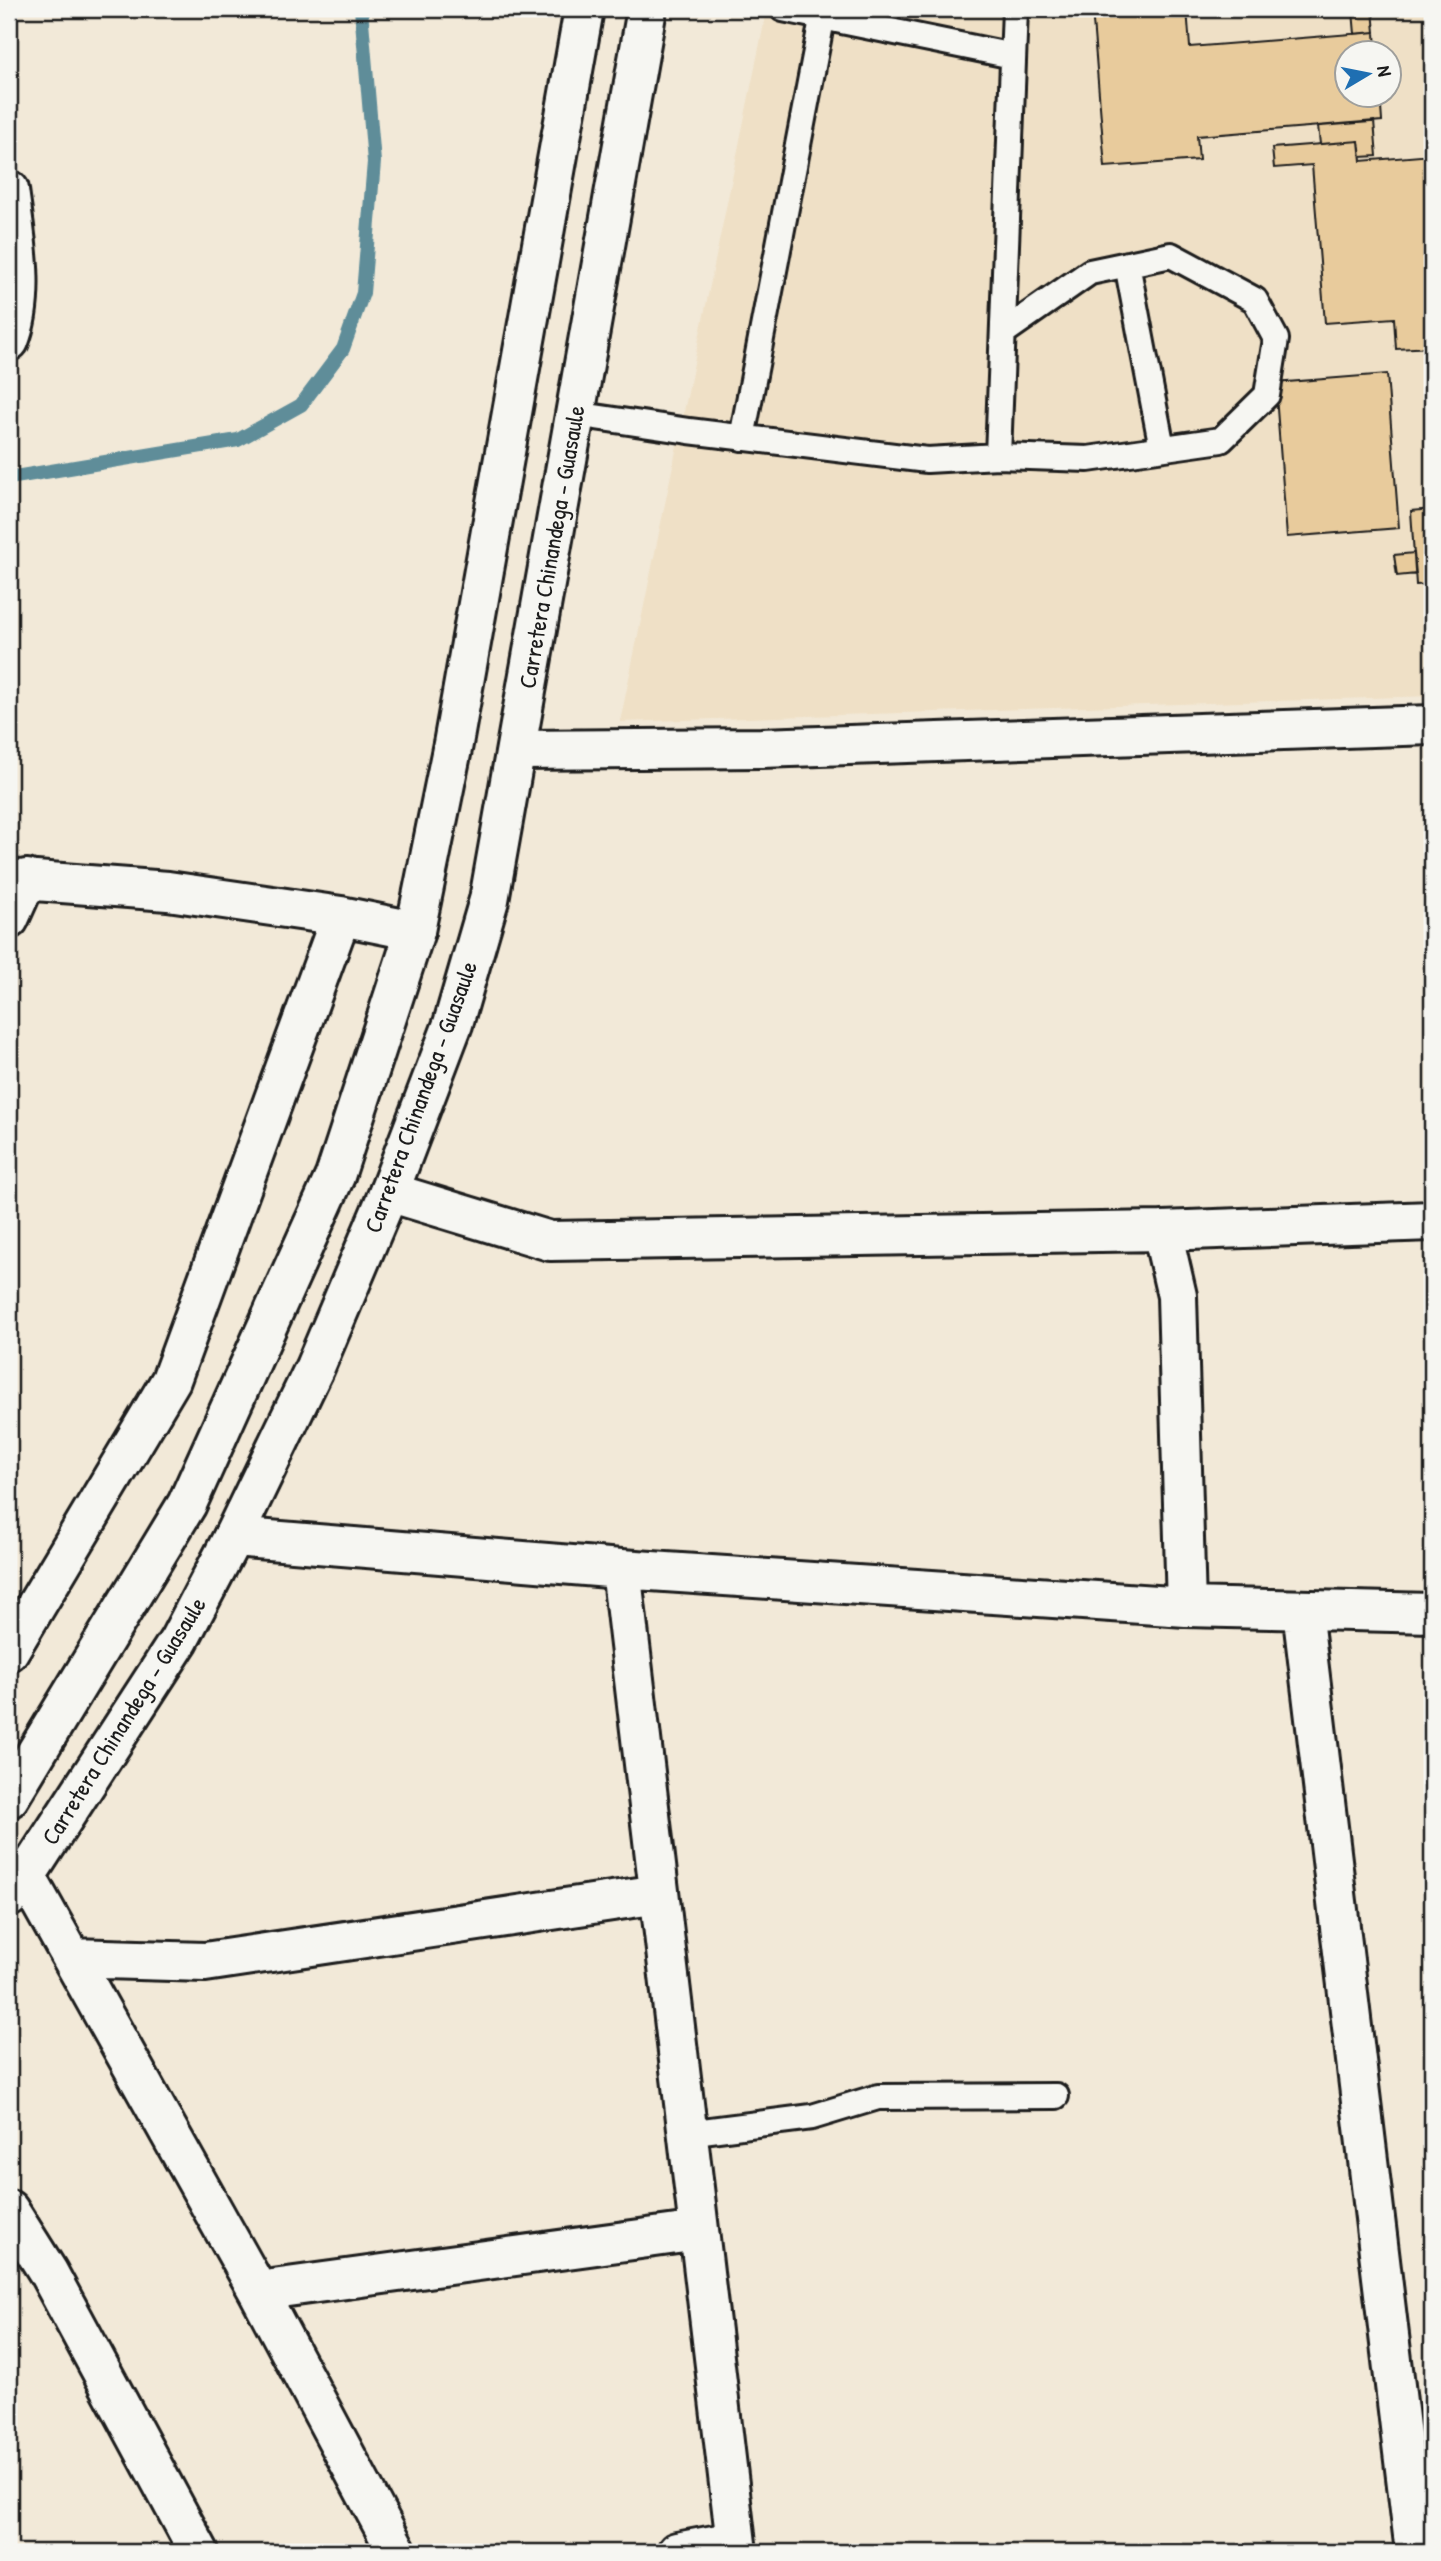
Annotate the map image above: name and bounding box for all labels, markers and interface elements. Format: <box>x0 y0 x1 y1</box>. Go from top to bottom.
north arrow <box>1332 38 1402 108</box>
text: N <box>1371 64 1398 78</box>
street label: Carretera Chinandega - Guasaule <box>510 402 592 691</box>
street label: Carretera Chinandega - Guasaule <box>356 956 484 1237</box>
street label: Carretera Chinandega - Guasaule <box>34 1590 213 1851</box>

